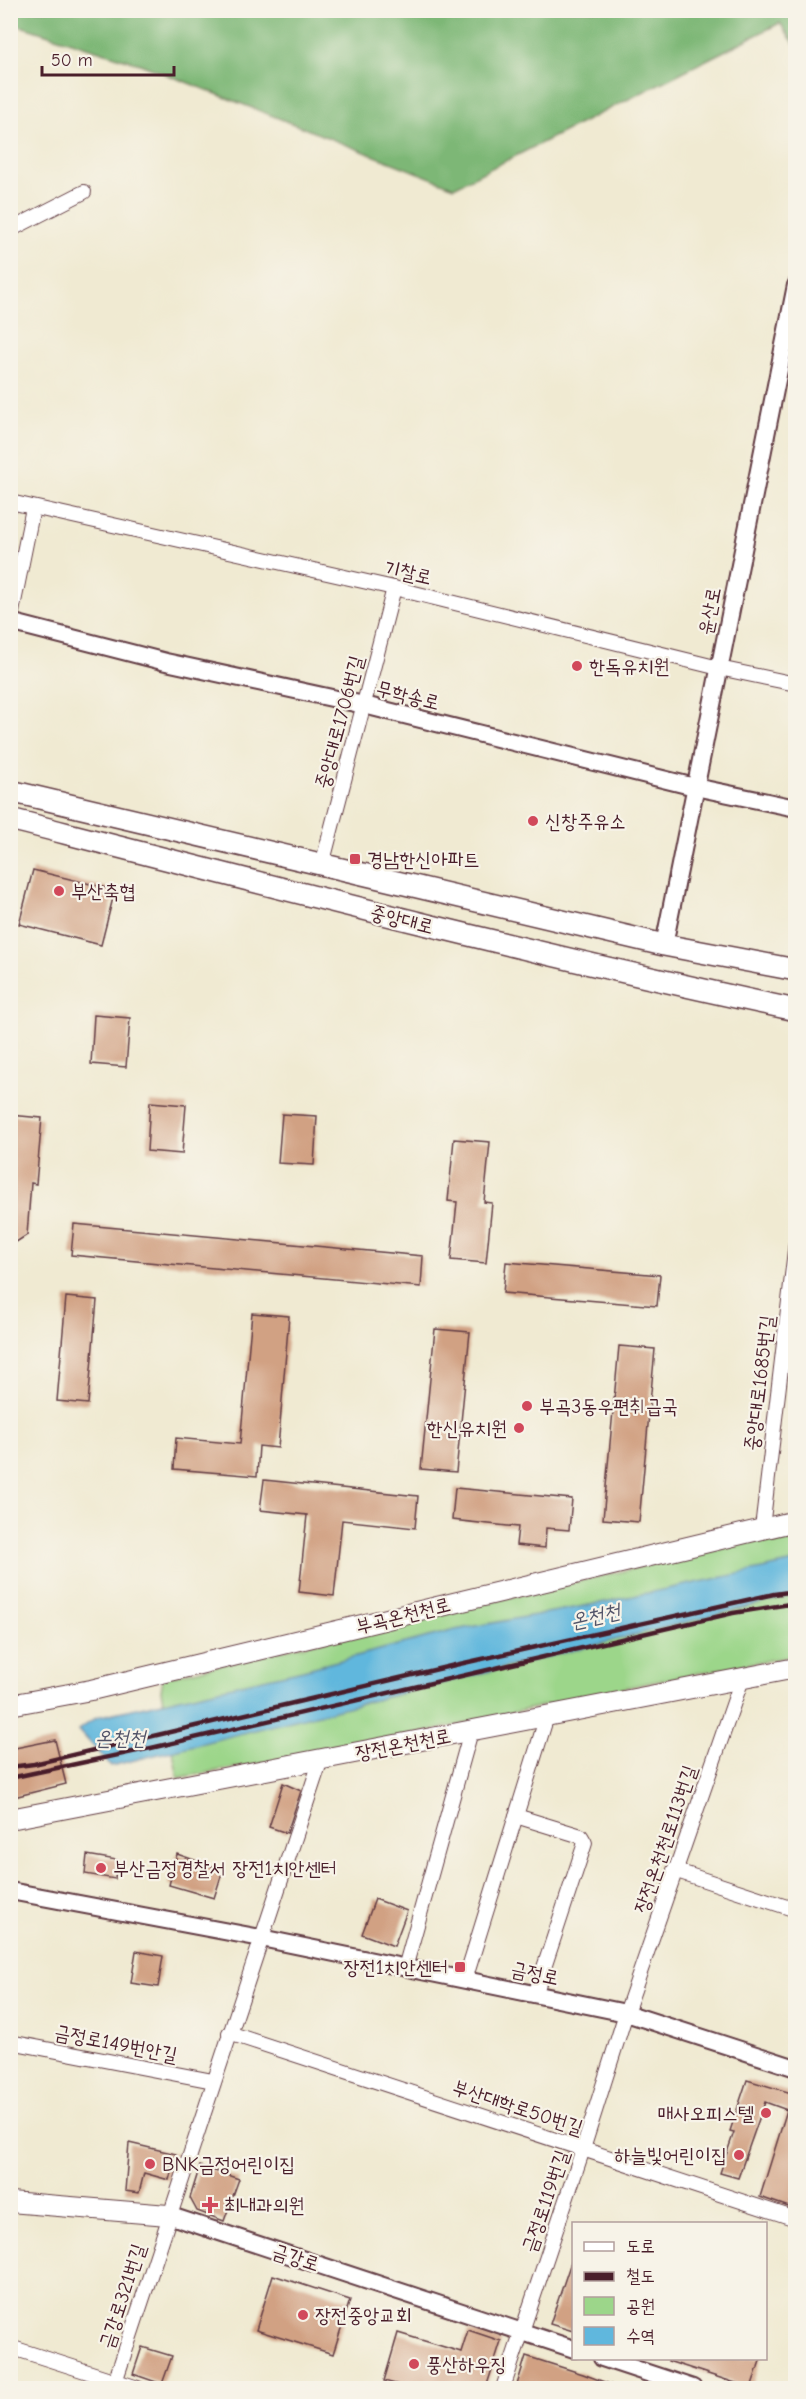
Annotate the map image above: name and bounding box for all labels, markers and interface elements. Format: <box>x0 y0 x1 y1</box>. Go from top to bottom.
scale bar <box>42 39 174 77</box>
text: 50 m <box>51 50 93 71</box>
street label: 기찰로 <box>382 556 434 589</box>
street label: 윤산로 <box>694 585 725 637</box>
street label: 중앙대로1706번길 <box>311 653 368 791</box>
place label: 한독유치원 <box>589 655 669 678</box>
marker: 한독유치원 <box>570 659 584 673</box>
street label: 무학송로 <box>374 677 442 714</box>
place label: 신창주유소 <box>545 810 625 833</box>
marker: 신창주유소 <box>526 814 540 828</box>
place label: 경남한신아파트 <box>367 848 480 871</box>
marker: 경남한신아파트 <box>348 852 362 866</box>
place label: 부산축협 <box>71 880 135 903</box>
marker: 부산축협 <box>52 884 66 898</box>
street label: 중앙대로 <box>368 901 436 938</box>
street label: 중앙대로1685번길 <box>740 1314 779 1452</box>
place label: 부곡3동우편취급국 <box>539 1395 678 1418</box>
marker: 부곡3동우편취급국 <box>520 1399 534 1413</box>
place label: 한신유치원 <box>427 1417 507 1440</box>
marker: 한신유치원 <box>512 1421 526 1435</box>
street label: 부곡온천천로 <box>353 1593 453 1638</box>
water label: 온천천 <box>568 1598 624 1633</box>
street label: 장전온천천로 <box>354 1724 453 1765</box>
water label: 온천천 <box>95 1726 147 1750</box>
street label: 장전온천천로113번길 <box>629 1762 702 1916</box>
place label: 부산금정경찰서 장전1치안센터 <box>113 1857 337 1880</box>
marker: 부산금정경찰서 장전1치안센터 <box>94 1861 108 1875</box>
place label: 장전1치안센터 <box>344 1956 448 1979</box>
street label: 금정로 <box>509 1957 561 1990</box>
marker: 장전1치안센터 <box>453 1960 467 1974</box>
street label: 금정로149번안길 <box>52 2020 179 2067</box>
street label: 부산대학로50번길 <box>450 2076 586 2139</box>
place label: 매사오피스텔 <box>657 2102 754 2125</box>
marker: 매사오피스텔 <box>759 2106 773 2120</box>
place label: 하늘빛어린이집 <box>614 2144 727 2167</box>
street label: 금정로119번길 <box>517 2147 574 2255</box>
marker: 하늘빛어린이집 <box>732 2148 746 2162</box>
place label: BNK금정어린이집 <box>162 2153 295 2176</box>
marker: BNK금정어린이집 <box>143 2157 157 2171</box>
place label: 최내과의원 <box>224 2194 304 2217</box>
marker: 최내과의원 <box>201 2196 219 2214</box>
legend <box>572 2222 767 2360</box>
text: 도로 <box>626 2236 655 2257</box>
street label: 금강로 <box>269 2239 322 2276</box>
street label: 금강로321번길 <box>95 2241 150 2352</box>
text: 철도 <box>626 2266 655 2287</box>
text: 공원 <box>626 2296 655 2317</box>
place label: 장전중앙교회 <box>315 2304 412 2327</box>
marker: 장전중앙교회 <box>296 2308 310 2322</box>
text: 수역 <box>626 2326 655 2347</box>
place label: 풍산하우징 <box>426 2353 506 2376</box>
marker: 풍산하우징 <box>407 2357 421 2371</box>

